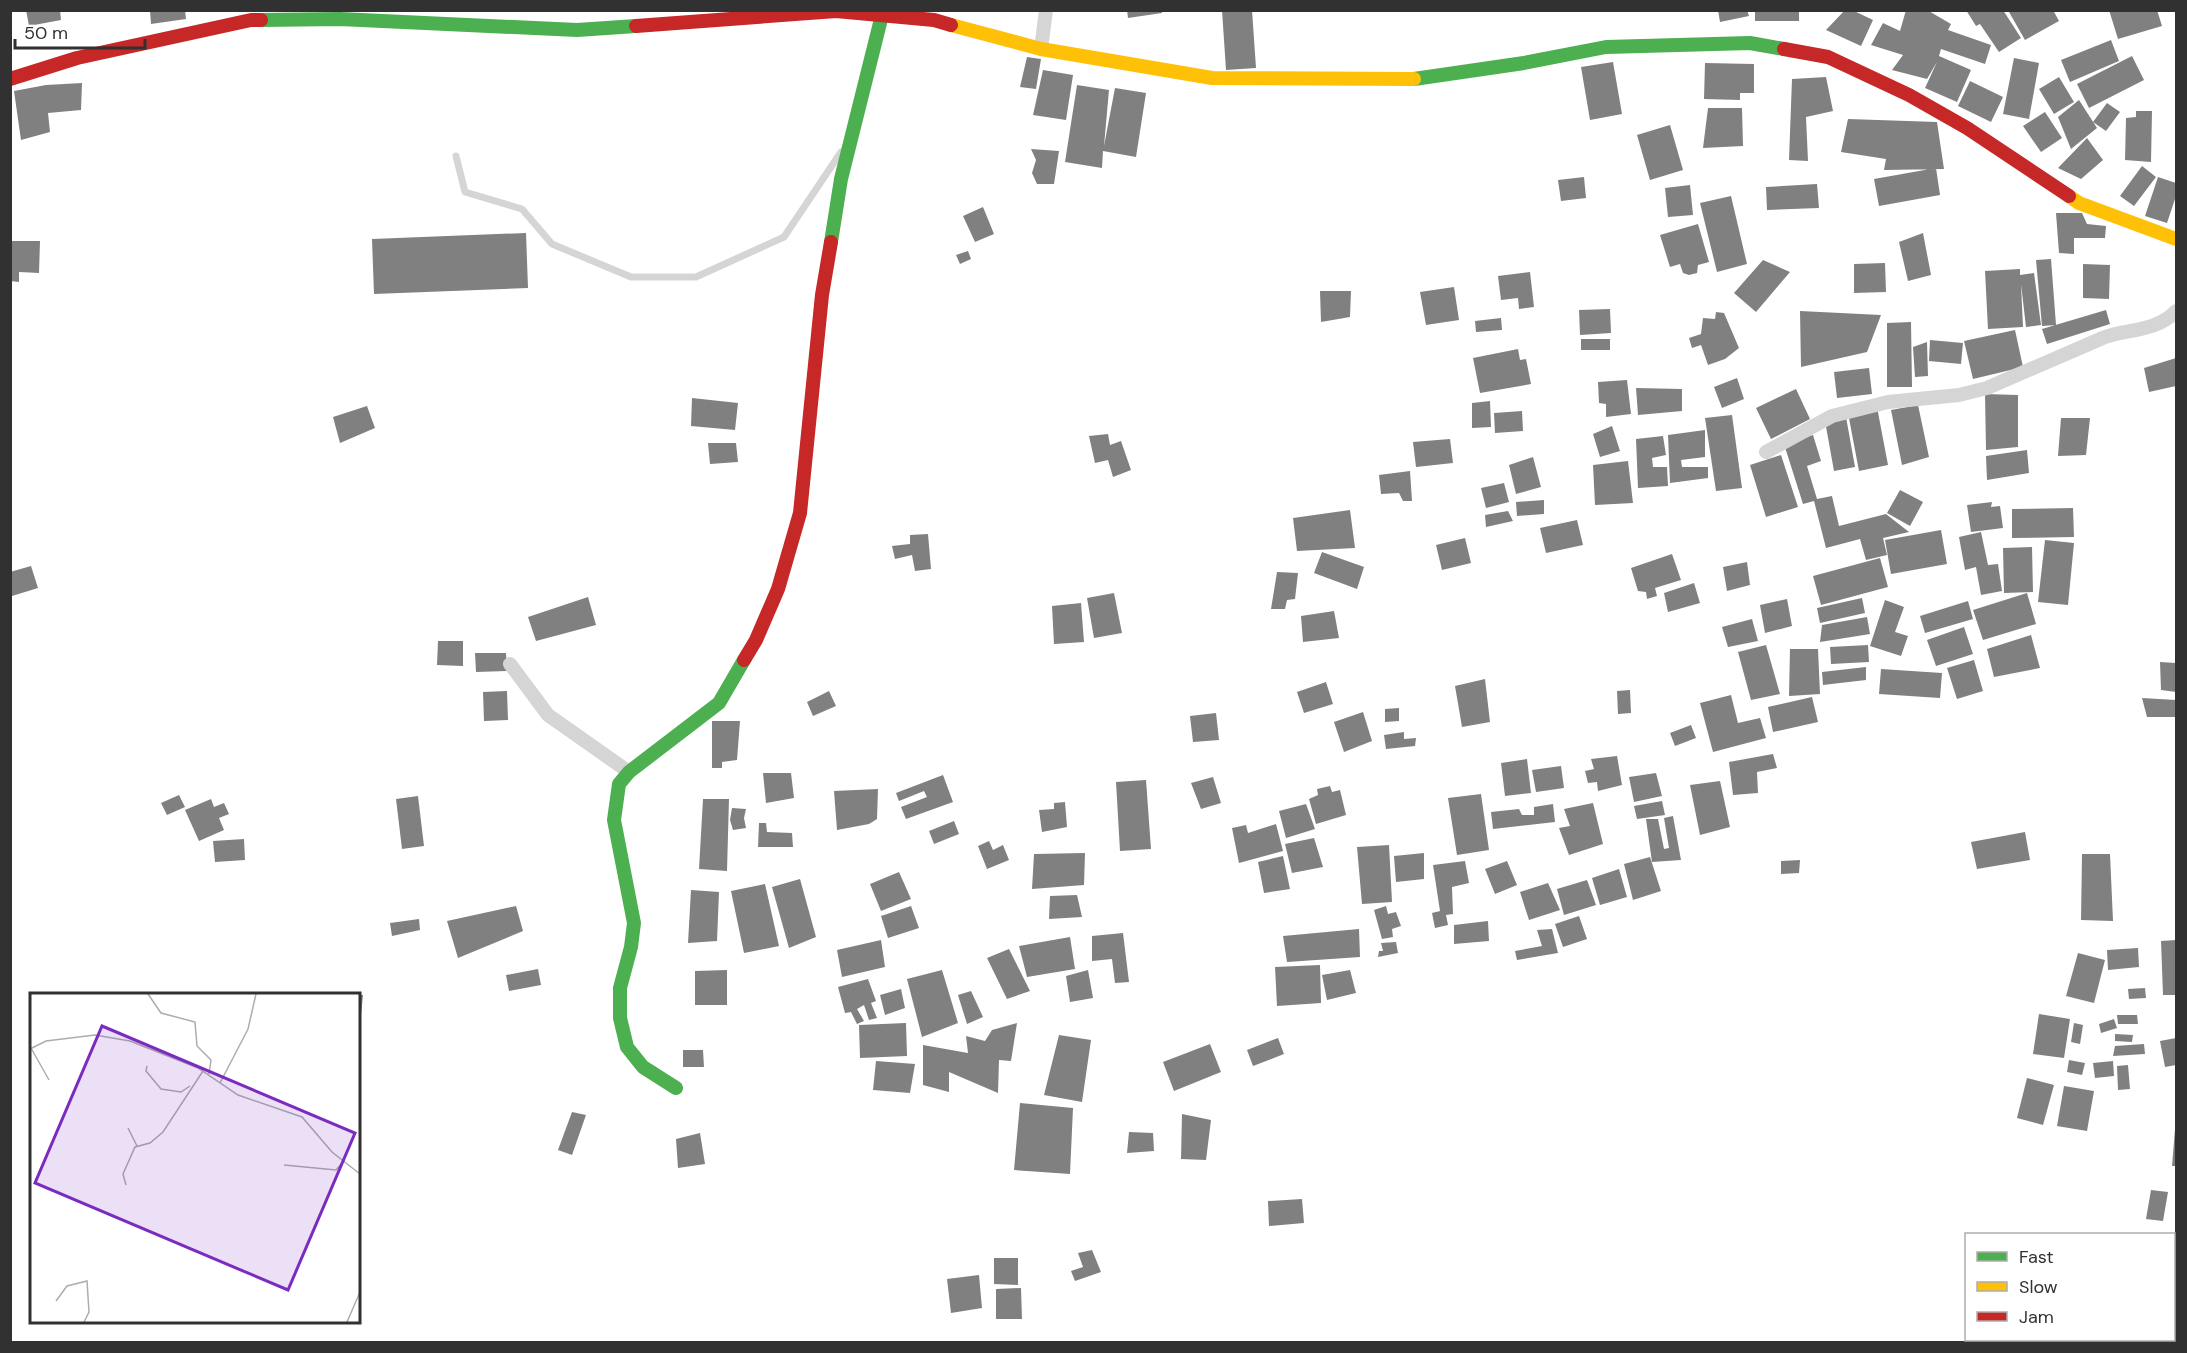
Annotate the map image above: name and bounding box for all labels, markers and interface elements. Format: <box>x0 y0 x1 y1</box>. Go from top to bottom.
scale bar <box>15 12 146 50</box>
text: 50 m <box>24 21 68 45</box>
inset map <box>30 993 360 1323</box>
legend <box>1965 1233 2175 1341</box>
text: Fast <box>2019 1245 2054 1269</box>
text: Slow <box>2019 1275 2058 1299</box>
text: Jam <box>2019 1305 2054 1329</box>

